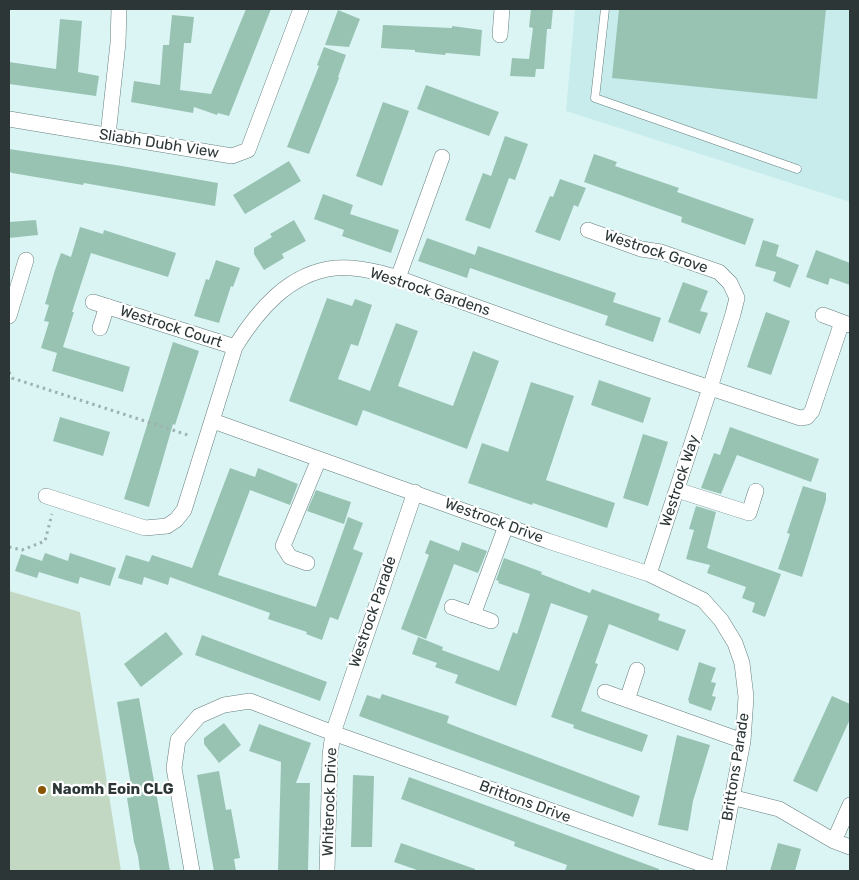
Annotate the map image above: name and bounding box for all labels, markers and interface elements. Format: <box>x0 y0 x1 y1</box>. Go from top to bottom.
street label: Sliabh Dubh View <box>98 126 220 162</box>
street label: Westrock Grove <box>602 227 710 277</box>
street label: Westrock Gardens <box>368 264 492 320</box>
street label: Westrock Court <box>117 302 225 352</box>
street label: Westrock Way <box>657 433 703 529</box>
street label: Westrock Drive <box>442 495 546 547</box>
street label: Westrock Parade <box>346 554 400 670</box>
street label: Brittons Parade <box>719 712 753 822</box>
street label: Whiterock Drive <box>319 747 341 857</box>
street label: Brittons Drive <box>477 777 573 827</box>
place label: Naomh Eoin CLG <box>52 781 173 799</box>
marker: Naomh Eoin CLG <box>36 784 48 796</box>

